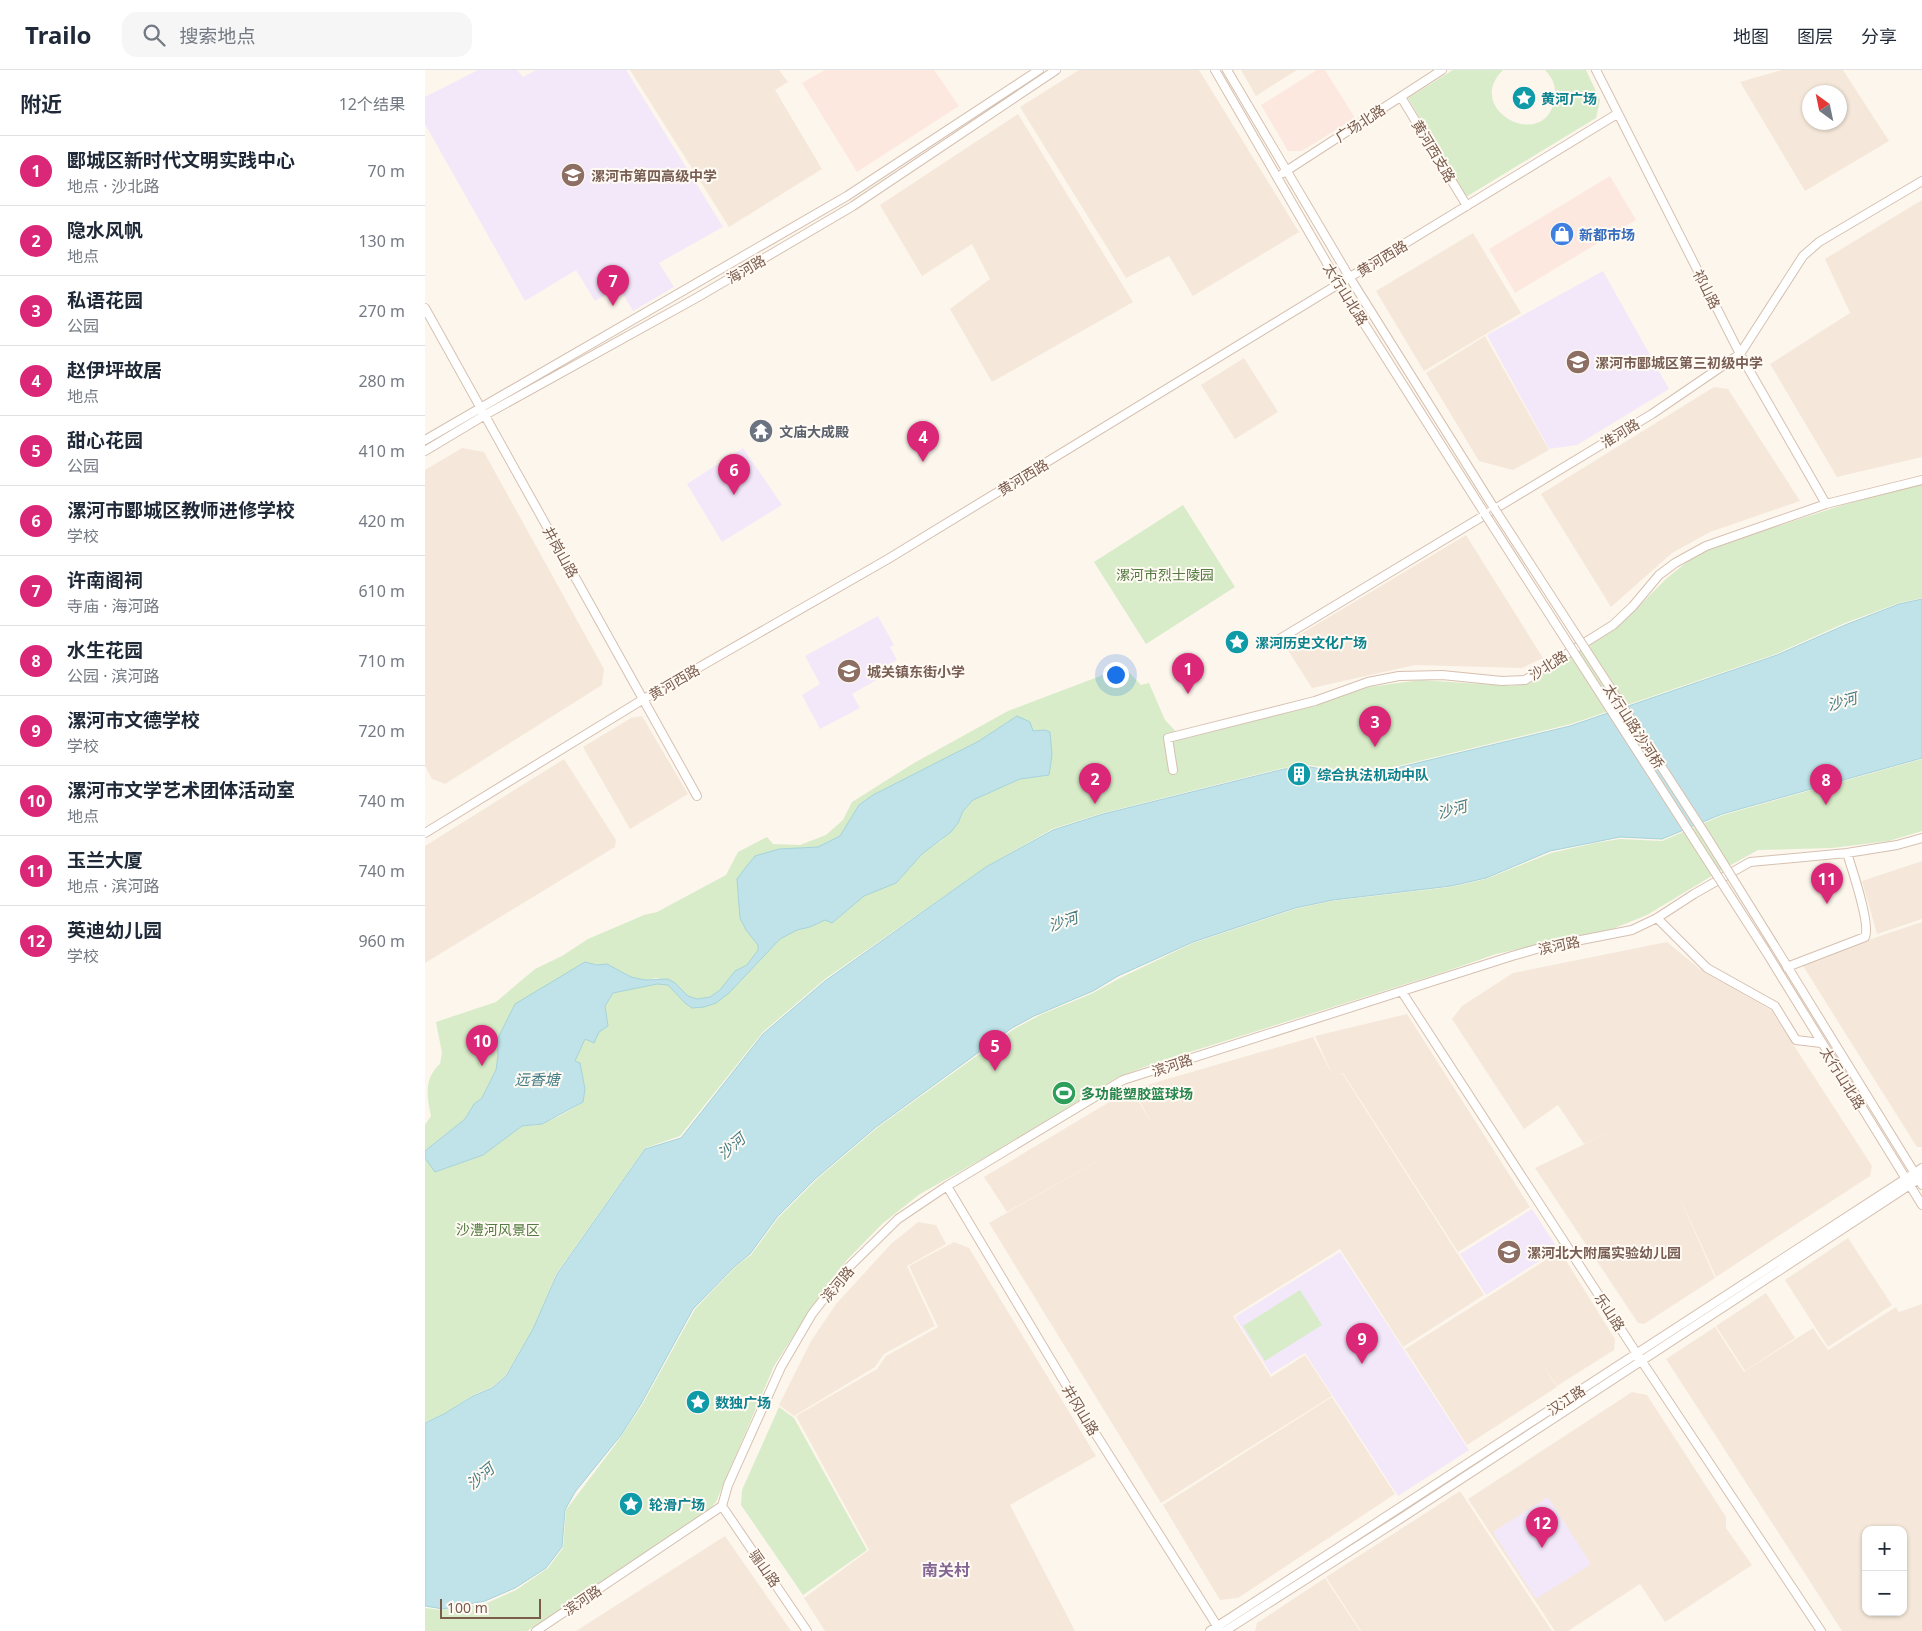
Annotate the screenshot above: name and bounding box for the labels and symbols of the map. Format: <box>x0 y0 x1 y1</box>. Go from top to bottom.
place icon: 黄河广场 <box>1511 85 1537 111</box>
north arrow <box>1802 85 1847 130</box>
place label: 黄河广场 <box>1541 89 1597 108</box>
street label: 广场北路 <box>1331 100 1389 146</box>
street label: 黄河西支路 <box>1408 116 1460 186</box>
school or university icon: 漯河市第四高级中学 <box>560 162 586 188</box>
place label: 漯河市第四高级中学 <box>591 166 717 185</box>
shop icon: 新都市场 <box>1549 221 1575 247</box>
place label: 新都市场 <box>1579 225 1635 244</box>
street label: 黄河西路 <box>1353 235 1411 281</box>
street label: 海河路 <box>723 250 769 288</box>
street label: 太行山北路 <box>1319 259 1373 329</box>
pin: 7 <box>597 265 629 306</box>
street label: 祁山路 <box>1689 266 1725 312</box>
school or university icon: 漯河市郾城区第三初级中学 <box>1565 349 1591 375</box>
place label: 漯河市郾城区第三初级中学 <box>1595 353 1763 372</box>
street label: 淮河路 <box>1597 414 1643 452</box>
temple icon: 文庙大成殿 <box>748 418 774 444</box>
pin: 4 <box>907 421 939 462</box>
place label: 文庙大成殿 <box>779 422 849 441</box>
pin: 6 <box>718 454 750 495</box>
street label: 黄河西路 <box>994 454 1052 500</box>
street label: 井岗山路 <box>539 523 583 581</box>
park label: 漯河市烈士陵园 <box>1116 565 1214 584</box>
place icon: 漯河历史文化广场 <box>1224 629 1250 655</box>
place label: 漯河历史文化广场 <box>1255 633 1367 652</box>
street label: 沙北路 <box>1525 646 1571 684</box>
pin: 1 <box>1172 653 1204 694</box>
school or university icon: 城关镇东街小学 <box>836 658 862 684</box>
street label: 黄河西路 <box>645 660 703 704</box>
place label: 城关镇东街小学 <box>867 662 965 681</box>
your location <box>1103 662 1129 688</box>
street label: 太行山路沙河桥 <box>1599 680 1669 772</box>
water label: 沙河 <box>1825 687 1862 715</box>
pin: 3 <box>1359 706 1391 747</box>
building icon: 综合执法机动中队 <box>1286 761 1312 787</box>
pin: 2 <box>1079 763 1111 804</box>
pin: 8 <box>1810 764 1842 805</box>
place label: 综合执法机动中队 <box>1317 765 1429 784</box>
water label: 沙河 <box>1435 795 1472 823</box>
pin: 11 <box>1811 863 1843 904</box>
water label: 沙河 <box>1046 906 1083 935</box>
street label: 滨河路 <box>1536 931 1582 959</box>
pin: 10 <box>466 1025 498 1066</box>
pin: 5 <box>979 1030 1011 1071</box>
street label: 太行山北路 <box>1816 1043 1870 1113</box>
street label: 滨河路 <box>1149 1049 1195 1081</box>
water label: 远香塘 <box>514 1069 562 1089</box>
sports icon: 多功能塑胶篮球场 <box>1051 1080 1077 1106</box>
place label: 多功能塑胶篮球场 <box>1081 1084 1193 1103</box>
water label: 沙河 <box>713 1127 751 1163</box>
park label: 沙澧河风景区 <box>456 1220 540 1239</box>
school or university icon: 漯河北大附属实验幼儿园 <box>1496 1239 1522 1265</box>
place label: 漯河北大附属实验幼儿园 <box>1527 1243 1681 1262</box>
street label: 滨河路 <box>816 1262 858 1306</box>
street label: 乐山路 <box>1591 1289 1629 1335</box>
pin: 9 <box>1346 1323 1378 1364</box>
street label: 井冈山路 <box>1058 1381 1104 1439</box>
street label: 汉江路 <box>1543 1381 1589 1419</box>
place icon: 数独广场 <box>685 1389 711 1415</box>
place label: 数独广场 <box>715 1393 771 1412</box>
water label: 沙河 <box>462 1457 500 1493</box>
place icon: 轮滑广场 <box>618 1491 644 1517</box>
place label: 轮滑广场 <box>649 1495 705 1514</box>
pin: 12 <box>1526 1507 1558 1548</box>
street label: 骊山路 <box>745 1545 785 1591</box>
district label: 南关村 <box>922 1559 970 1581</box>
street label: 滨河路 <box>559 1580 605 1620</box>
scale bar <box>440 1596 541 1619</box>

